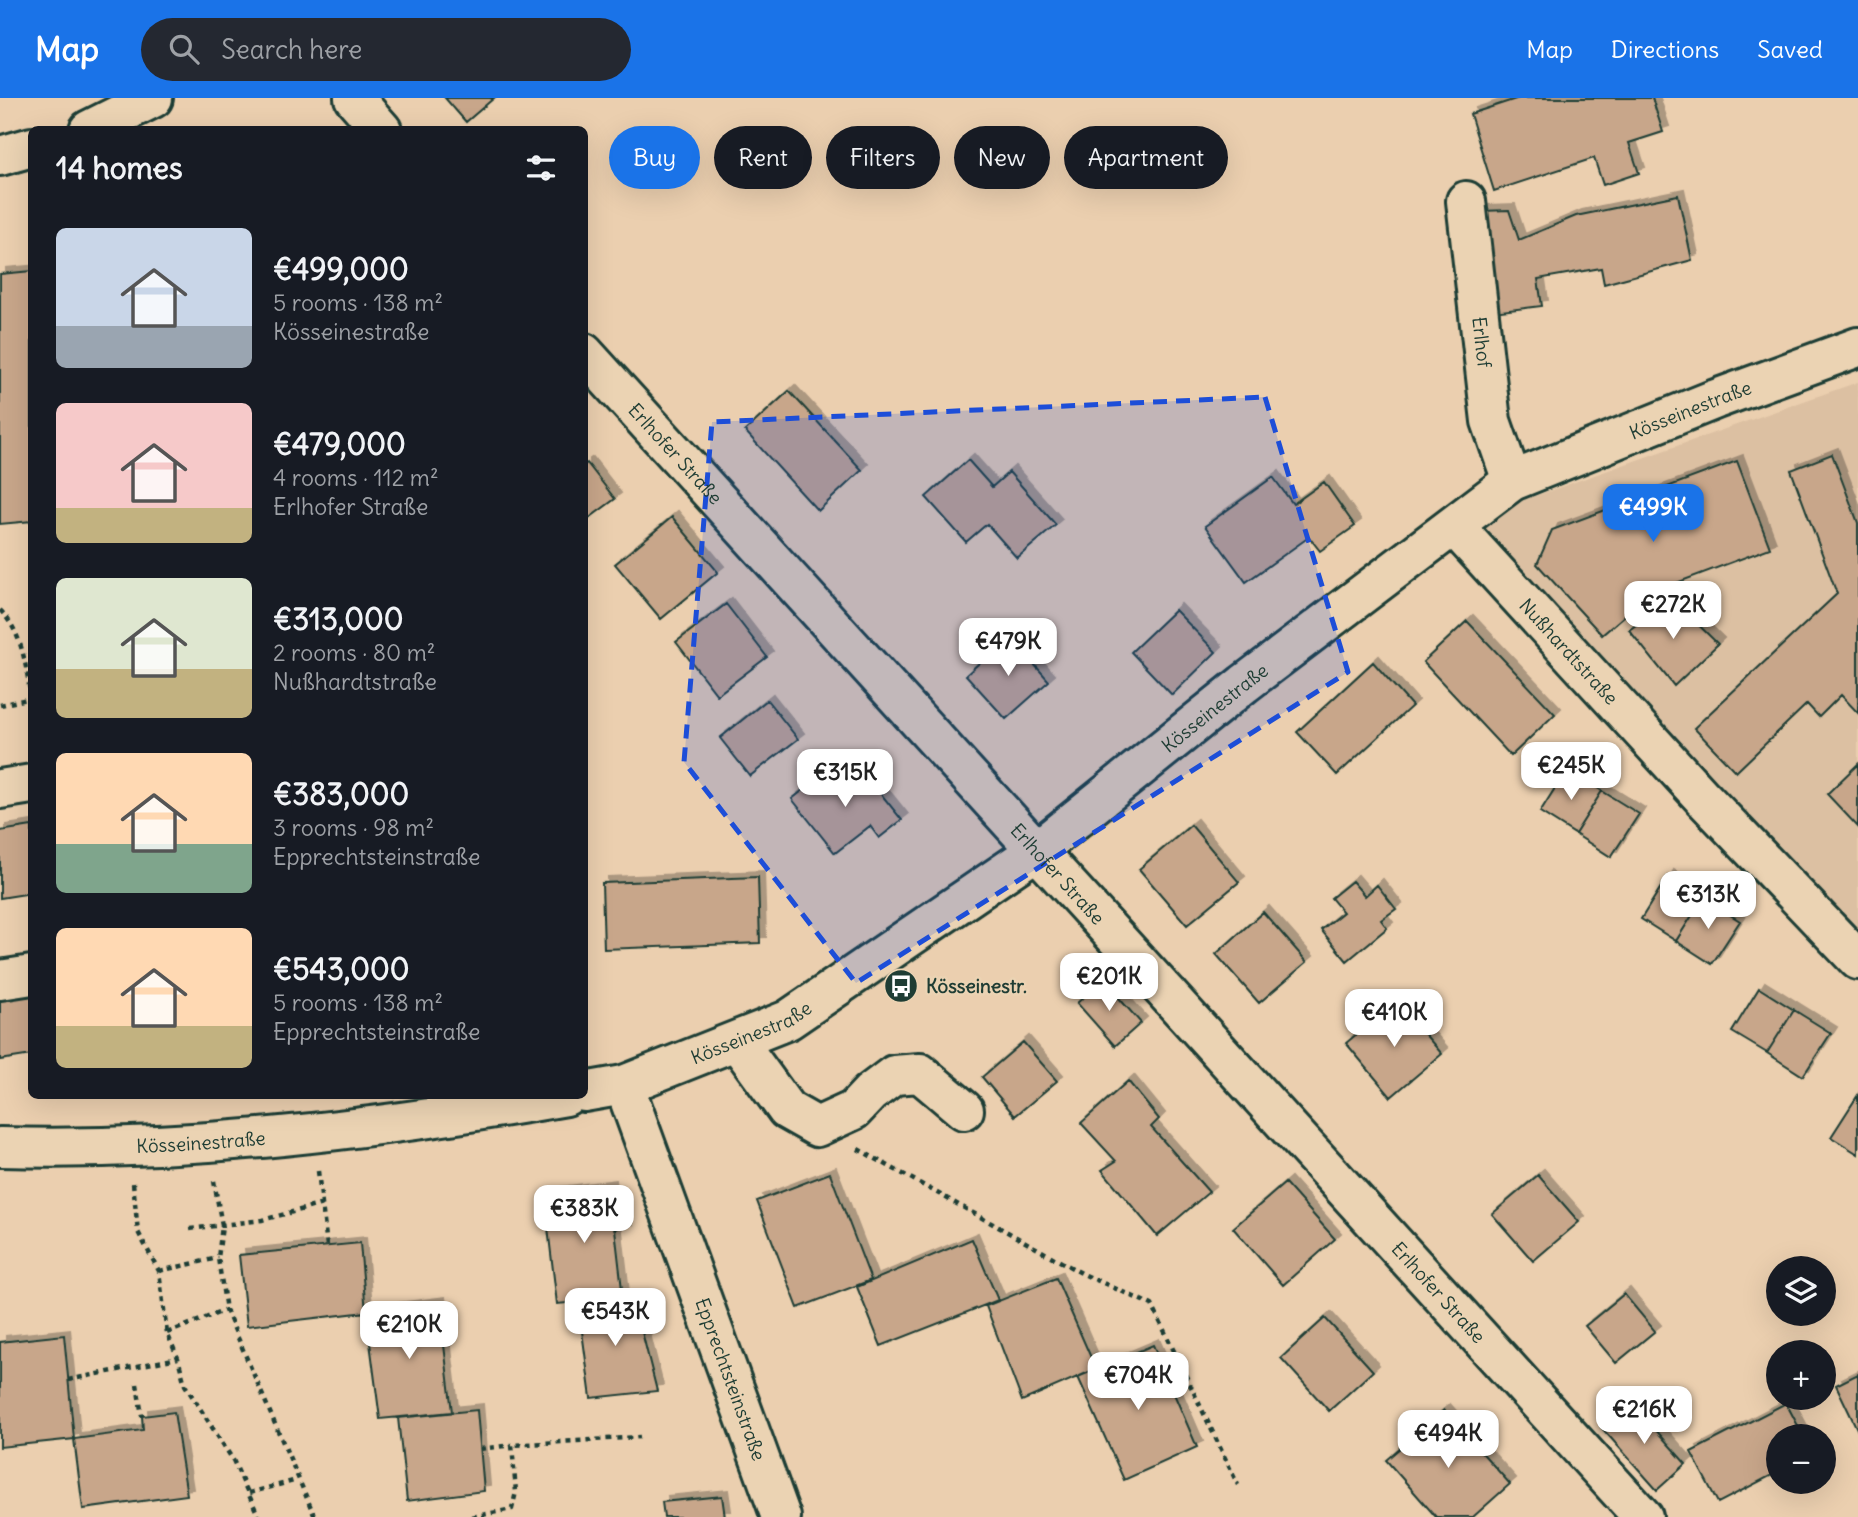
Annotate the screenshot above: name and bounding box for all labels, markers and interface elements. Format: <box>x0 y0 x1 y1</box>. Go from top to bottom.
search box <box>141 18 631 81</box>
text: Map <box>35 28 99 70</box>
icon: search <box>165 30 203 68</box>
text: Search here <box>221 33 362 66</box>
text: Map <box>1526 34 1573 64</box>
text: Directions <box>1611 34 1719 64</box>
text: Saved <box>1757 34 1823 64</box>
chip: Buy <box>609 126 700 189</box>
chip: Rent <box>714 126 812 189</box>
chip: Filters <box>826 126 940 189</box>
chip: New <box>954 126 1050 189</box>
chip: Apartment <box>1064 126 1228 189</box>
text: 14 homes <box>56 149 183 187</box>
icon: filters <box>522 149 560 187</box>
text: €499,000 <box>273 250 409 288</box>
icon: home <box>112 256 196 340</box>
text: 5 rooms · 138 m² <box>273 288 443 317</box>
street label: Erlhof <box>1467 315 1497 369</box>
text: Kösseinestraße <box>273 317 429 346</box>
street label: Kösseinestraße <box>1626 375 1755 445</box>
street label: Erlhofer Straße <box>623 398 728 509</box>
text: €479,000 <box>273 425 406 463</box>
icon: home <box>112 431 196 515</box>
text: 4 rooms · 112 m² <box>273 463 439 492</box>
pin: €499K <box>1604 484 1702 544</box>
text: Erlhofer Straße <box>273 492 429 521</box>
text: €499K <box>1619 492 1687 521</box>
pin: €272K <box>1624 582 1722 641</box>
text: €272K <box>1640 589 1706 618</box>
street label: Nußhardtstraße <box>1514 593 1623 709</box>
text: €313,000 <box>273 600 403 638</box>
icon: home <box>112 606 196 690</box>
pin: €479K <box>959 618 1057 678</box>
text: €479K <box>975 626 1041 655</box>
text: 2 rooms · 80 m² <box>273 638 435 667</box>
street label: Kösseinestraße <box>1157 658 1273 758</box>
text: Nußhardtstraße <box>273 667 437 696</box>
pin: €245K <box>1522 742 1620 802</box>
pin: €315K <box>796 750 894 809</box>
text: €245K <box>1537 750 1605 779</box>
text: €315K <box>813 757 877 786</box>
text: €383,000 <box>273 775 409 813</box>
icon: home <box>112 781 196 865</box>
text: 3 rooms · 98 m² <box>273 813 434 842</box>
street label: Erlhofer Straße <box>1006 818 1110 929</box>
text: Epprechtsteinstraße <box>273 842 480 871</box>
pin: €313K <box>1659 872 1757 931</box>
text: €313K <box>1676 879 1740 908</box>
text: €543,000 <box>273 950 409 988</box>
pin: €201K <box>1060 954 1158 1013</box>
icon: home <box>112 956 196 1040</box>
text: €201K <box>1076 961 1142 990</box>
bus stop icon: Kösseinestr. <box>882 967 920 1005</box>
place label: Kösseinestr. <box>926 974 1027 998</box>
text: 5 rooms · 138 m² <box>273 988 443 1017</box>
pin: €410K <box>1345 990 1443 1049</box>
street label: Kösseinestraße <box>687 996 816 1069</box>
text: €410K <box>1361 997 1427 1026</box>
text: Epprechtsteinstraße <box>273 1017 480 1046</box>
street label: Kösseinestraße <box>136 1126 266 1158</box>
pin: €383K <box>535 1186 633 1245</box>
text: €383K <box>550 1193 618 1222</box>
street label: Erlhofer Straße <box>1387 1237 1491 1348</box>
map controls <box>1766 1256 1836 1494</box>
button: layers <box>1766 1256 1836 1326</box>
pin: €543K <box>566 1288 664 1348</box>
street label: Epprechtsteinstraße <box>690 1294 771 1464</box>
text: €543K <box>581 1296 649 1325</box>
pin: €210K <box>360 1302 458 1361</box>
text: €210K <box>376 1309 442 1338</box>
button: + <box>1766 1340 1836 1410</box>
pin: €704K <box>1089 1352 1187 1412</box>
text: €704K <box>1104 1360 1172 1389</box>
pin: €216K <box>1595 1386 1693 1446</box>
text: €216K <box>1612 1394 1676 1423</box>
pin: €494K <box>1399 1410 1497 1470</box>
text: €494K <box>1414 1418 1482 1447</box>
button: − <box>1766 1424 1836 1494</box>

